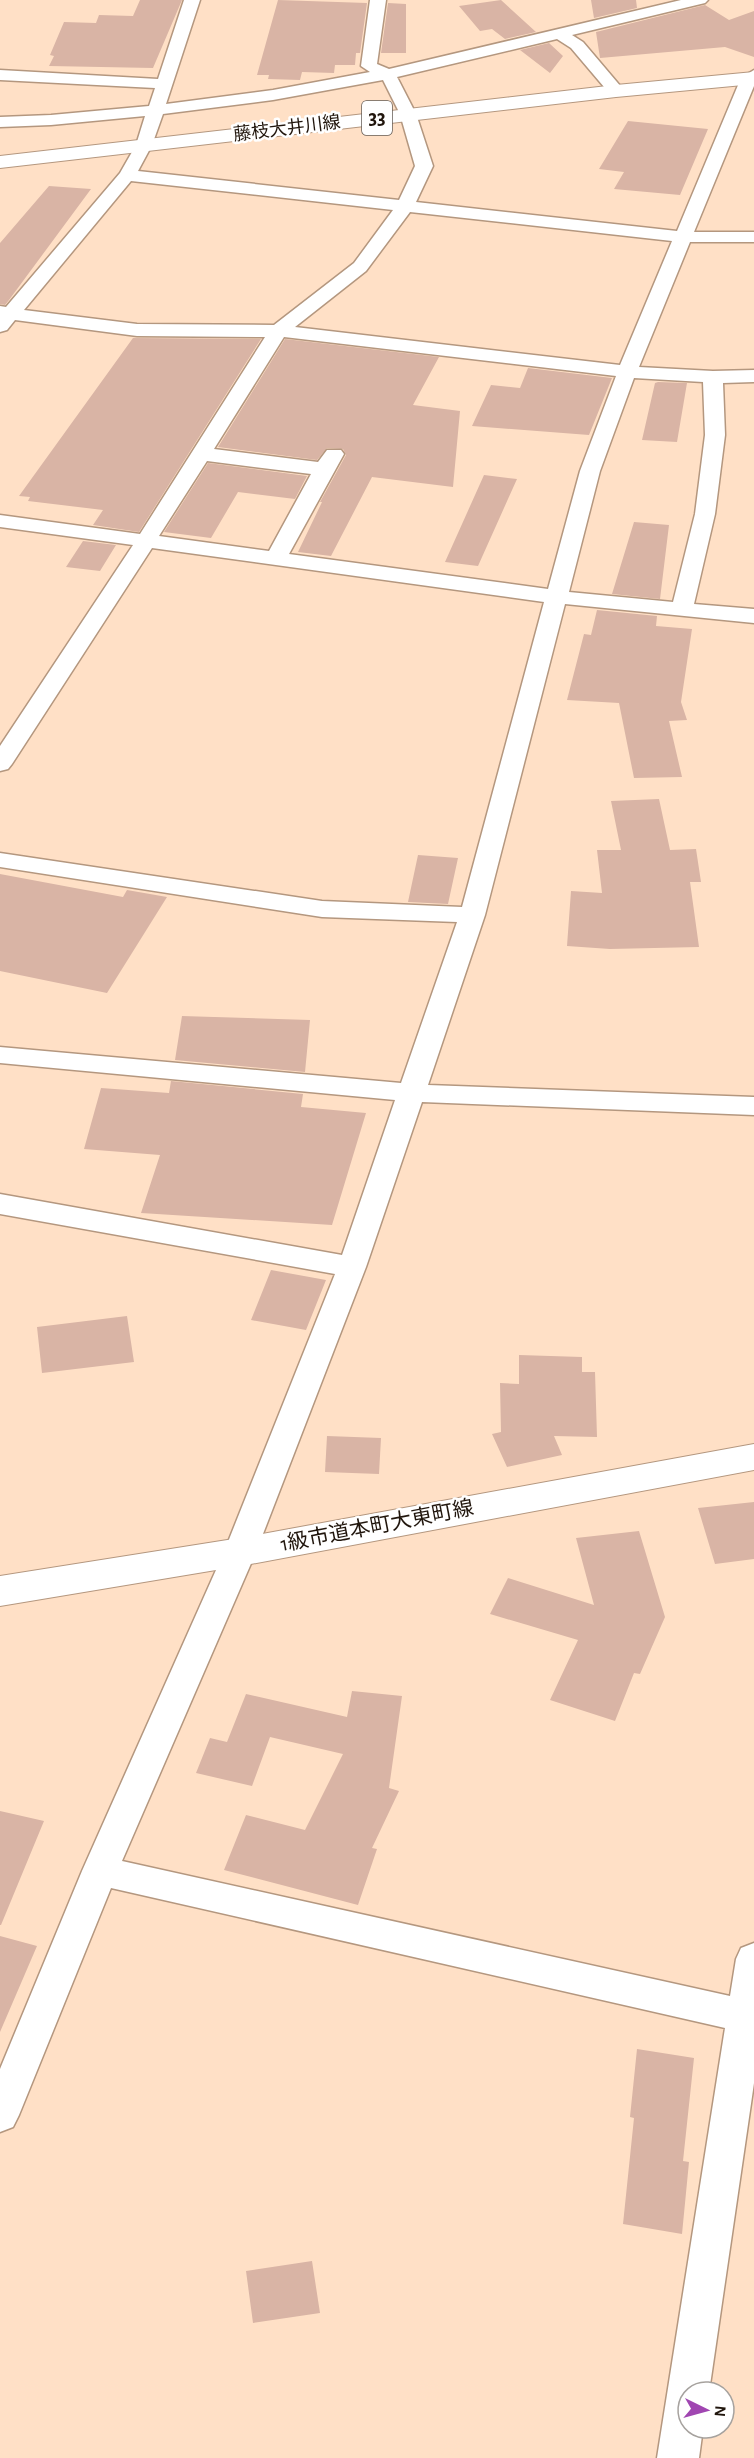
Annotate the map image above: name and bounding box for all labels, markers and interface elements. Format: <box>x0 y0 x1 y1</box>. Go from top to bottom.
road number: 33 <box>362 101 392 135</box>
street label: 藤枝大井川線 <box>232 112 342 145</box>
street label: 1級市道本町大東町線 <box>278 1496 475 1555</box>
north arrow <box>676 2380 736 2440</box>
text: N <box>711 2405 728 2417</box>

